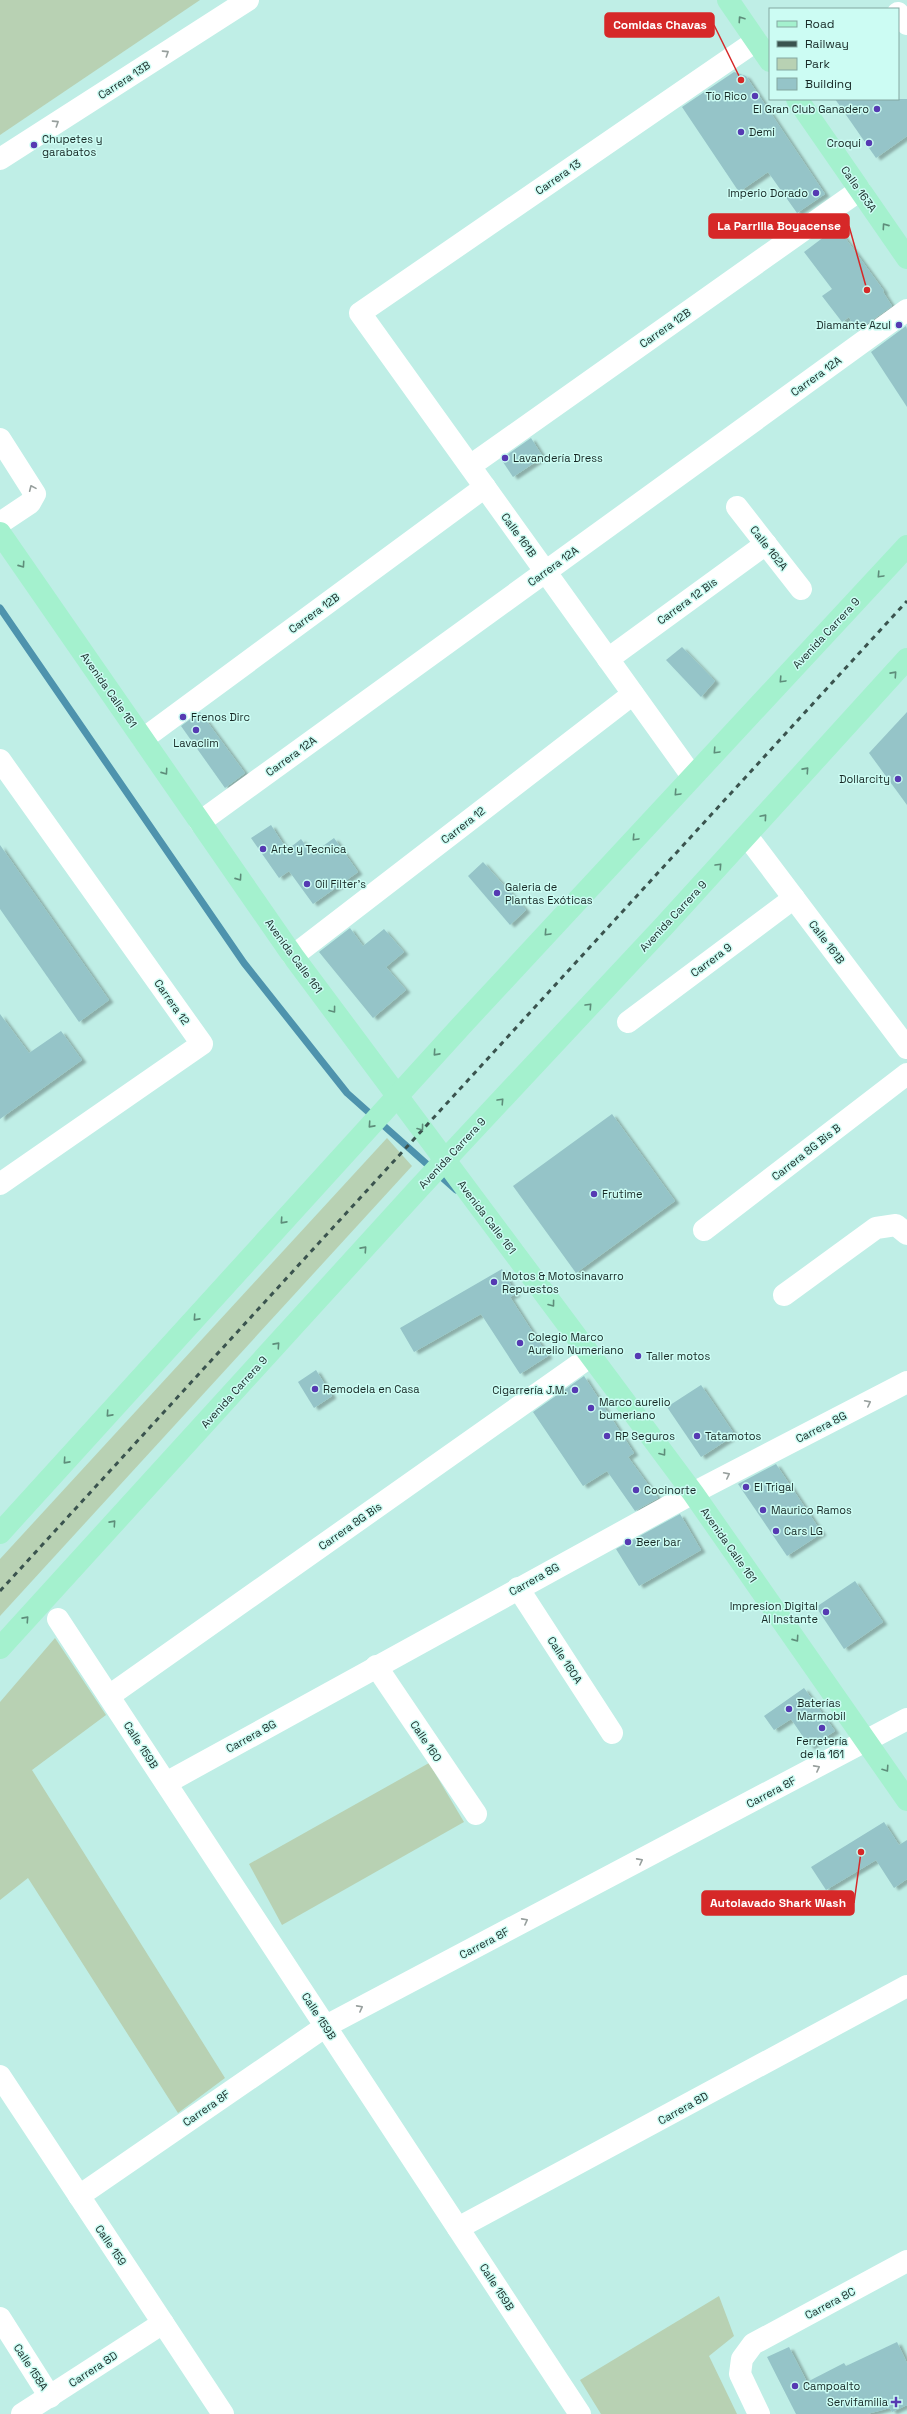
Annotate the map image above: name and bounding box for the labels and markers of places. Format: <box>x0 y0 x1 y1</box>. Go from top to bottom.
callout: Comidas Chavas <box>605 13 714 37</box>
place label: Tío Rico <box>705 89 747 103</box>
marker: Tío Rico <box>750 91 760 101</box>
place label: El Gran Club Ganadero <box>753 102 869 116</box>
marker: El Gran Club Ganadero <box>872 104 882 114</box>
place label: Demi <box>749 125 775 139</box>
marker: Demi <box>736 127 746 137</box>
place label: Chupetes y garabatos <box>42 132 103 159</box>
place label: Croqui <box>827 136 861 150</box>
marker: Croqui <box>864 138 874 148</box>
marker: Chupetes y garabatos <box>29 140 39 150</box>
place label: Imperio Dorado <box>728 186 808 200</box>
marker: Imperio Dorado <box>811 188 821 198</box>
callout: La Parrilla Boyacense <box>709 214 849 238</box>
place label: Diamante Azul <box>816 318 891 332</box>
marker: Diamante Azul <box>894 320 904 330</box>
place label: Lavandería Dress <box>513 451 603 465</box>
marker: Lavandería Dress <box>500 453 510 463</box>
place label: Frenos Dirc <box>191 710 250 724</box>
marker: Frenos Dirc <box>178 712 188 722</box>
marker: Lavaclim <box>191 725 201 735</box>
place label: Lavaclim <box>173 736 219 750</box>
place label: Dollarcity <box>839 772 890 786</box>
marker: Dollarcity <box>893 774 903 784</box>
place label: Arte y Tecnica <box>271 842 347 856</box>
marker: Arte y Tecnica <box>258 844 268 854</box>
place label: Oil Filter's <box>315 877 366 891</box>
marker: Oil Filter's <box>302 879 312 889</box>
place label: Galeria de Plantas Exóticas <box>505 880 593 907</box>
marker: Galeria de Plantas Exóticas <box>492 888 502 898</box>
place label: Frutime <box>602 1187 643 1201</box>
marker: Frutime <box>589 1189 599 1199</box>
place label: Motos & Motosinavarro Repuestos <box>502 1269 624 1296</box>
marker: Motos & Motosinavarro Repuestos <box>489 1277 499 1287</box>
place label: Colegio Marco Aurelio Numeriano <box>528 1330 624 1357</box>
marker: Colegio Marco Aurelio Numeriano <box>515 1338 525 1348</box>
place label: Taller motos <box>646 1349 710 1363</box>
marker: Taller motos <box>633 1351 643 1361</box>
place label: Remodela en Casa <box>323 1382 420 1396</box>
place label: Cigarrería J.M. <box>492 1383 567 1397</box>
marker: Remodela en Casa <box>310 1384 320 1394</box>
marker: Cigarrería J.M. <box>570 1385 580 1395</box>
place label: Marco aurelio bumeriano <box>599 1395 671 1422</box>
marker: Marco aurelio bumeriano <box>586 1403 596 1413</box>
place label: RP Seguros <box>615 1429 675 1443</box>
place label: Tatamotos <box>705 1429 762 1443</box>
marker: RP Seguros <box>602 1431 612 1441</box>
marker: Tatamotos <box>692 1431 702 1441</box>
place label: El Trigal <box>754 1480 794 1494</box>
marker: El Trigal <box>741 1482 751 1492</box>
place label: Cocinorte <box>644 1483 696 1497</box>
marker: Cocinorte <box>631 1485 641 1495</box>
place label: Maurico Ramos <box>771 1503 852 1517</box>
marker: Maurico Ramos <box>758 1505 768 1515</box>
place label: Cars LG <box>784 1524 823 1538</box>
marker: Cars LG <box>771 1526 781 1536</box>
place label: Beer bar <box>636 1535 681 1549</box>
marker: Beer bar <box>623 1537 633 1547</box>
place label: Impresion Digital Al Instante <box>730 1599 818 1626</box>
marker: Impresion Digital Al Instante <box>821 1607 831 1617</box>
place label: Baterías Marmobil <box>797 1696 846 1723</box>
marker: Baterías Marmobil <box>784 1704 794 1714</box>
marker: Ferretería de la 161 <box>817 1723 827 1733</box>
place label: Ferretería de la 161 <box>796 1734 848 1761</box>
callout: Autolavado Shark Wash <box>702 1891 854 1915</box>
place label: Campoalto <box>803 2379 861 2393</box>
marker: Campoalto <box>790 2381 800 2391</box>
place label: Servifamilia <box>827 2395 889 2409</box>
marker: Servifamilia <box>891 2397 901 2407</box>

